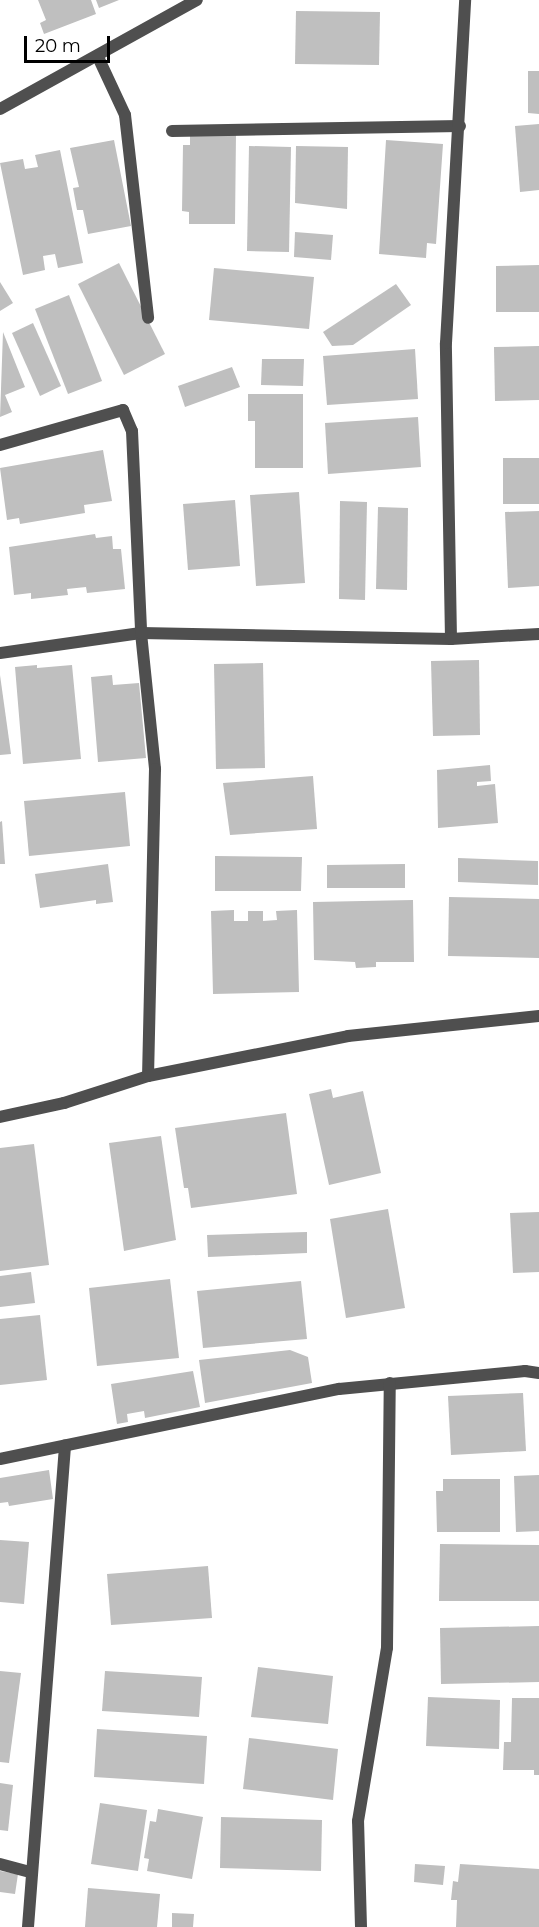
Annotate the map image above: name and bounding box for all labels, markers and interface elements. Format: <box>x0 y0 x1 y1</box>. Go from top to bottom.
scale bar <box>27 24 112 62</box>
text: 20 m <box>35 35 81 57</box>

